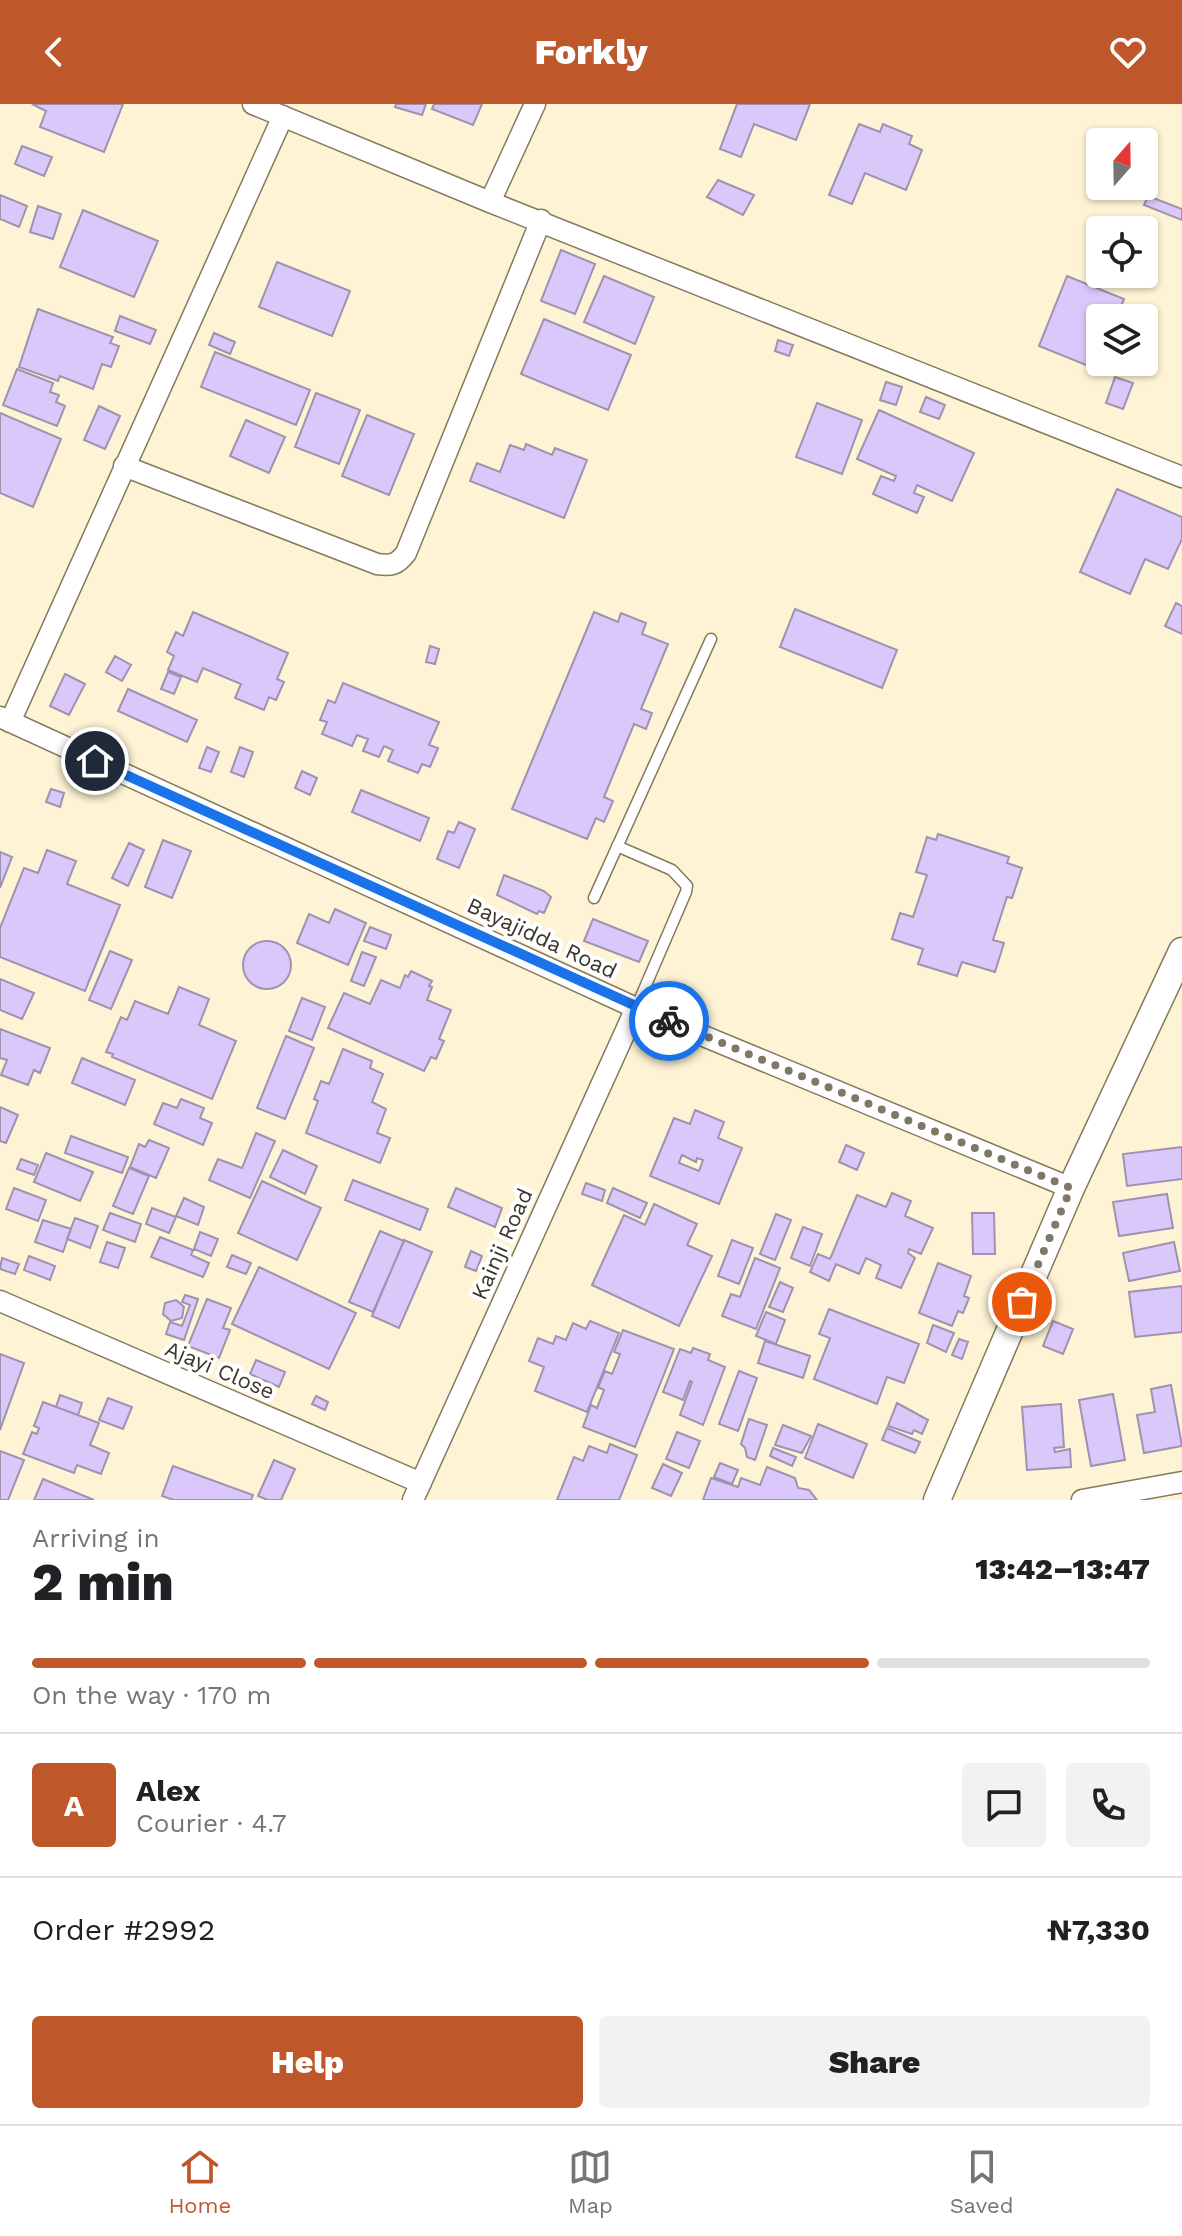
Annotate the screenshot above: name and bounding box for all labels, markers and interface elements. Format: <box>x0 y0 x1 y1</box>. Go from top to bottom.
icon: back <box>32 30 76 74</box>
icon: heart <box>1106 30 1150 74</box>
text: Forkly <box>534 31 648 73</box>
north arrow <box>1086 128 1158 200</box>
map controls <box>1086 128 1158 376</box>
button: locate <box>1086 216 1158 288</box>
button: layers <box>1086 304 1158 376</box>
pin <box>61 727 129 795</box>
icon: home <box>73 739 117 783</box>
street label: Bayajidda Road <box>463 892 621 984</box>
courier <box>629 981 709 1061</box>
icon: bike <box>647 999 691 1043</box>
street label: Kainji Road <box>466 1185 538 1303</box>
pin <box>988 1268 1056 1336</box>
icon: bag <box>1000 1280 1044 1324</box>
street label: Ajayi Close <box>162 1336 278 1404</box>
text: Arriving in <box>32 1523 160 1553</box>
text: 13:42–13:47 <box>975 1551 1150 1586</box>
text: 2 min <box>32 1552 174 1613</box>
text: On the way · 170 m <box>32 1680 271 1710</box>
button: chat <box>962 1763 1046 1847</box>
button: phone <box>1066 1763 1150 1847</box>
text: Alex <box>136 1773 200 1808</box>
text: A <box>64 1788 84 1823</box>
text: Courier · 4.7 <box>136 1808 286 1838</box>
text: Order #2992 <box>32 1912 215 1947</box>
text: ₦7,330 <box>1047 1912 1150 1947</box>
button: Help <box>32 2016 583 2108</box>
button: Share <box>599 2016 1150 2108</box>
tab: Home <box>168 2145 231 2218</box>
tab: Map <box>568 2145 613 2218</box>
tab: Saved <box>950 2145 1014 2218</box>

